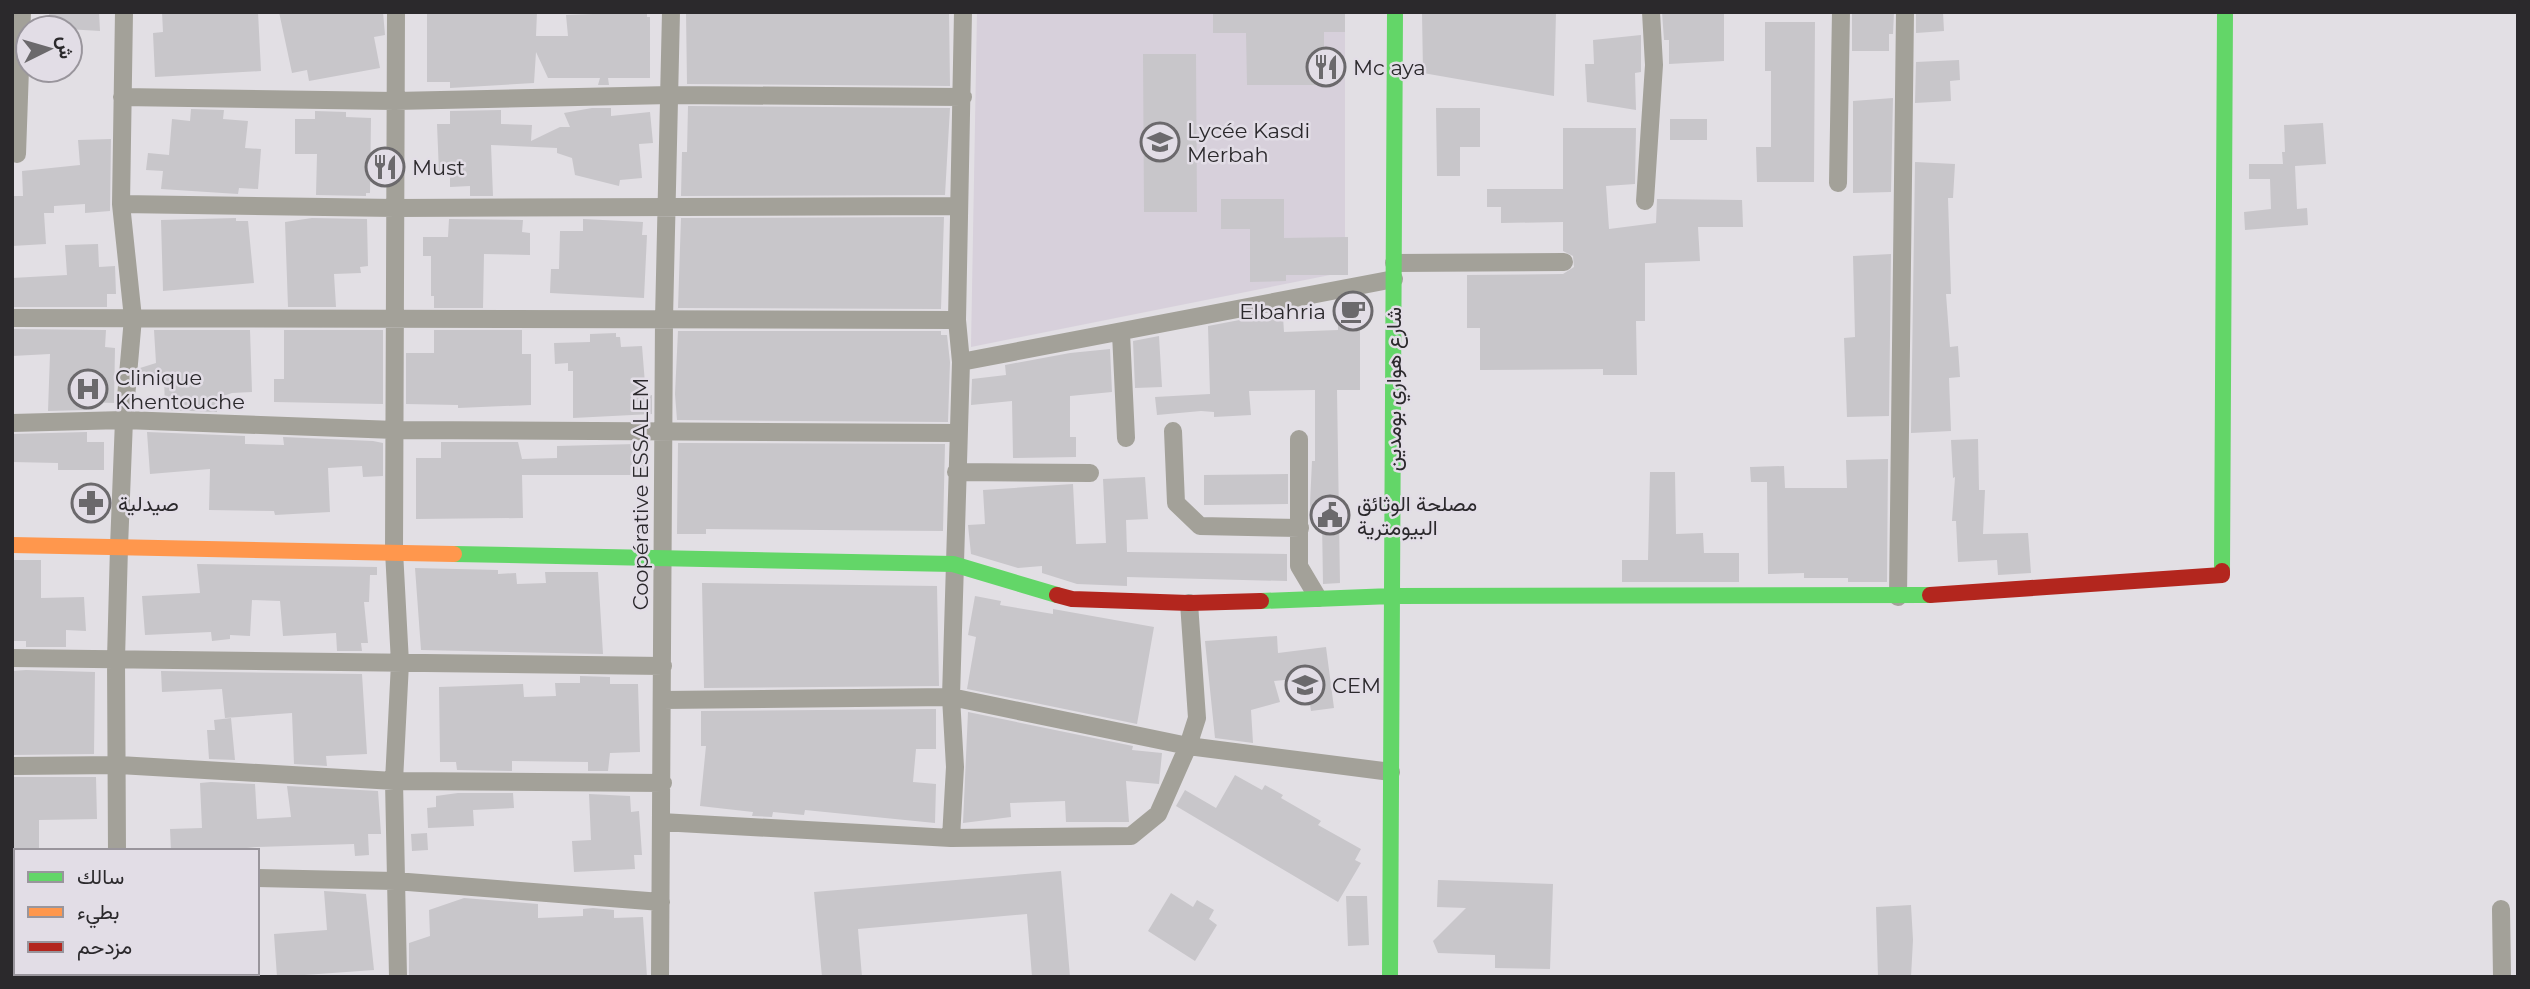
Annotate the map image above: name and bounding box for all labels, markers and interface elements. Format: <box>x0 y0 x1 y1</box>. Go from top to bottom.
north arrow <box>14 14 84 84</box>
text: ش <box>53 35 78 60</box>
restaurant icon: Mc aya <box>1305 46 1347 88</box>
place label: Mc aya <box>1353 55 1426 80</box>
place label: Lycée Kasdi Merbah <box>1187 118 1310 167</box>
school or university icon: Lycée Kasdi Merbah <box>1139 121 1181 163</box>
restaurant icon: Must <box>364 146 406 188</box>
place label: Must <box>412 155 465 180</box>
cafe icon: Elbahria <box>1332 290 1374 332</box>
place label: Elbahria <box>1239 299 1326 324</box>
street label: شارع هواري بومدين <box>1381 307 1411 471</box>
place label: Clinique Khentouche <box>115 365 245 414</box>
hospital icon: Clinique Khentouche <box>67 368 109 410</box>
street label: Coopérative ESSALEM <box>628 378 653 610</box>
pharmacy icon: صيدلية <box>70 482 112 524</box>
place label: صيدلية <box>118 491 179 516</box>
place label: مصلحة الوثائق البيومترية <box>1357 491 1477 541</box>
public building icon: مصلحة الوثائق البيومترية <box>1309 494 1351 536</box>
school or university icon: CEM <box>1284 664 1326 706</box>
place label: CEM <box>1332 673 1381 698</box>
legend <box>14 849 259 975</box>
text: سالك <box>77 864 124 889</box>
text: بطيء <box>77 899 120 929</box>
text: مزدحم <box>77 934 132 961</box>

